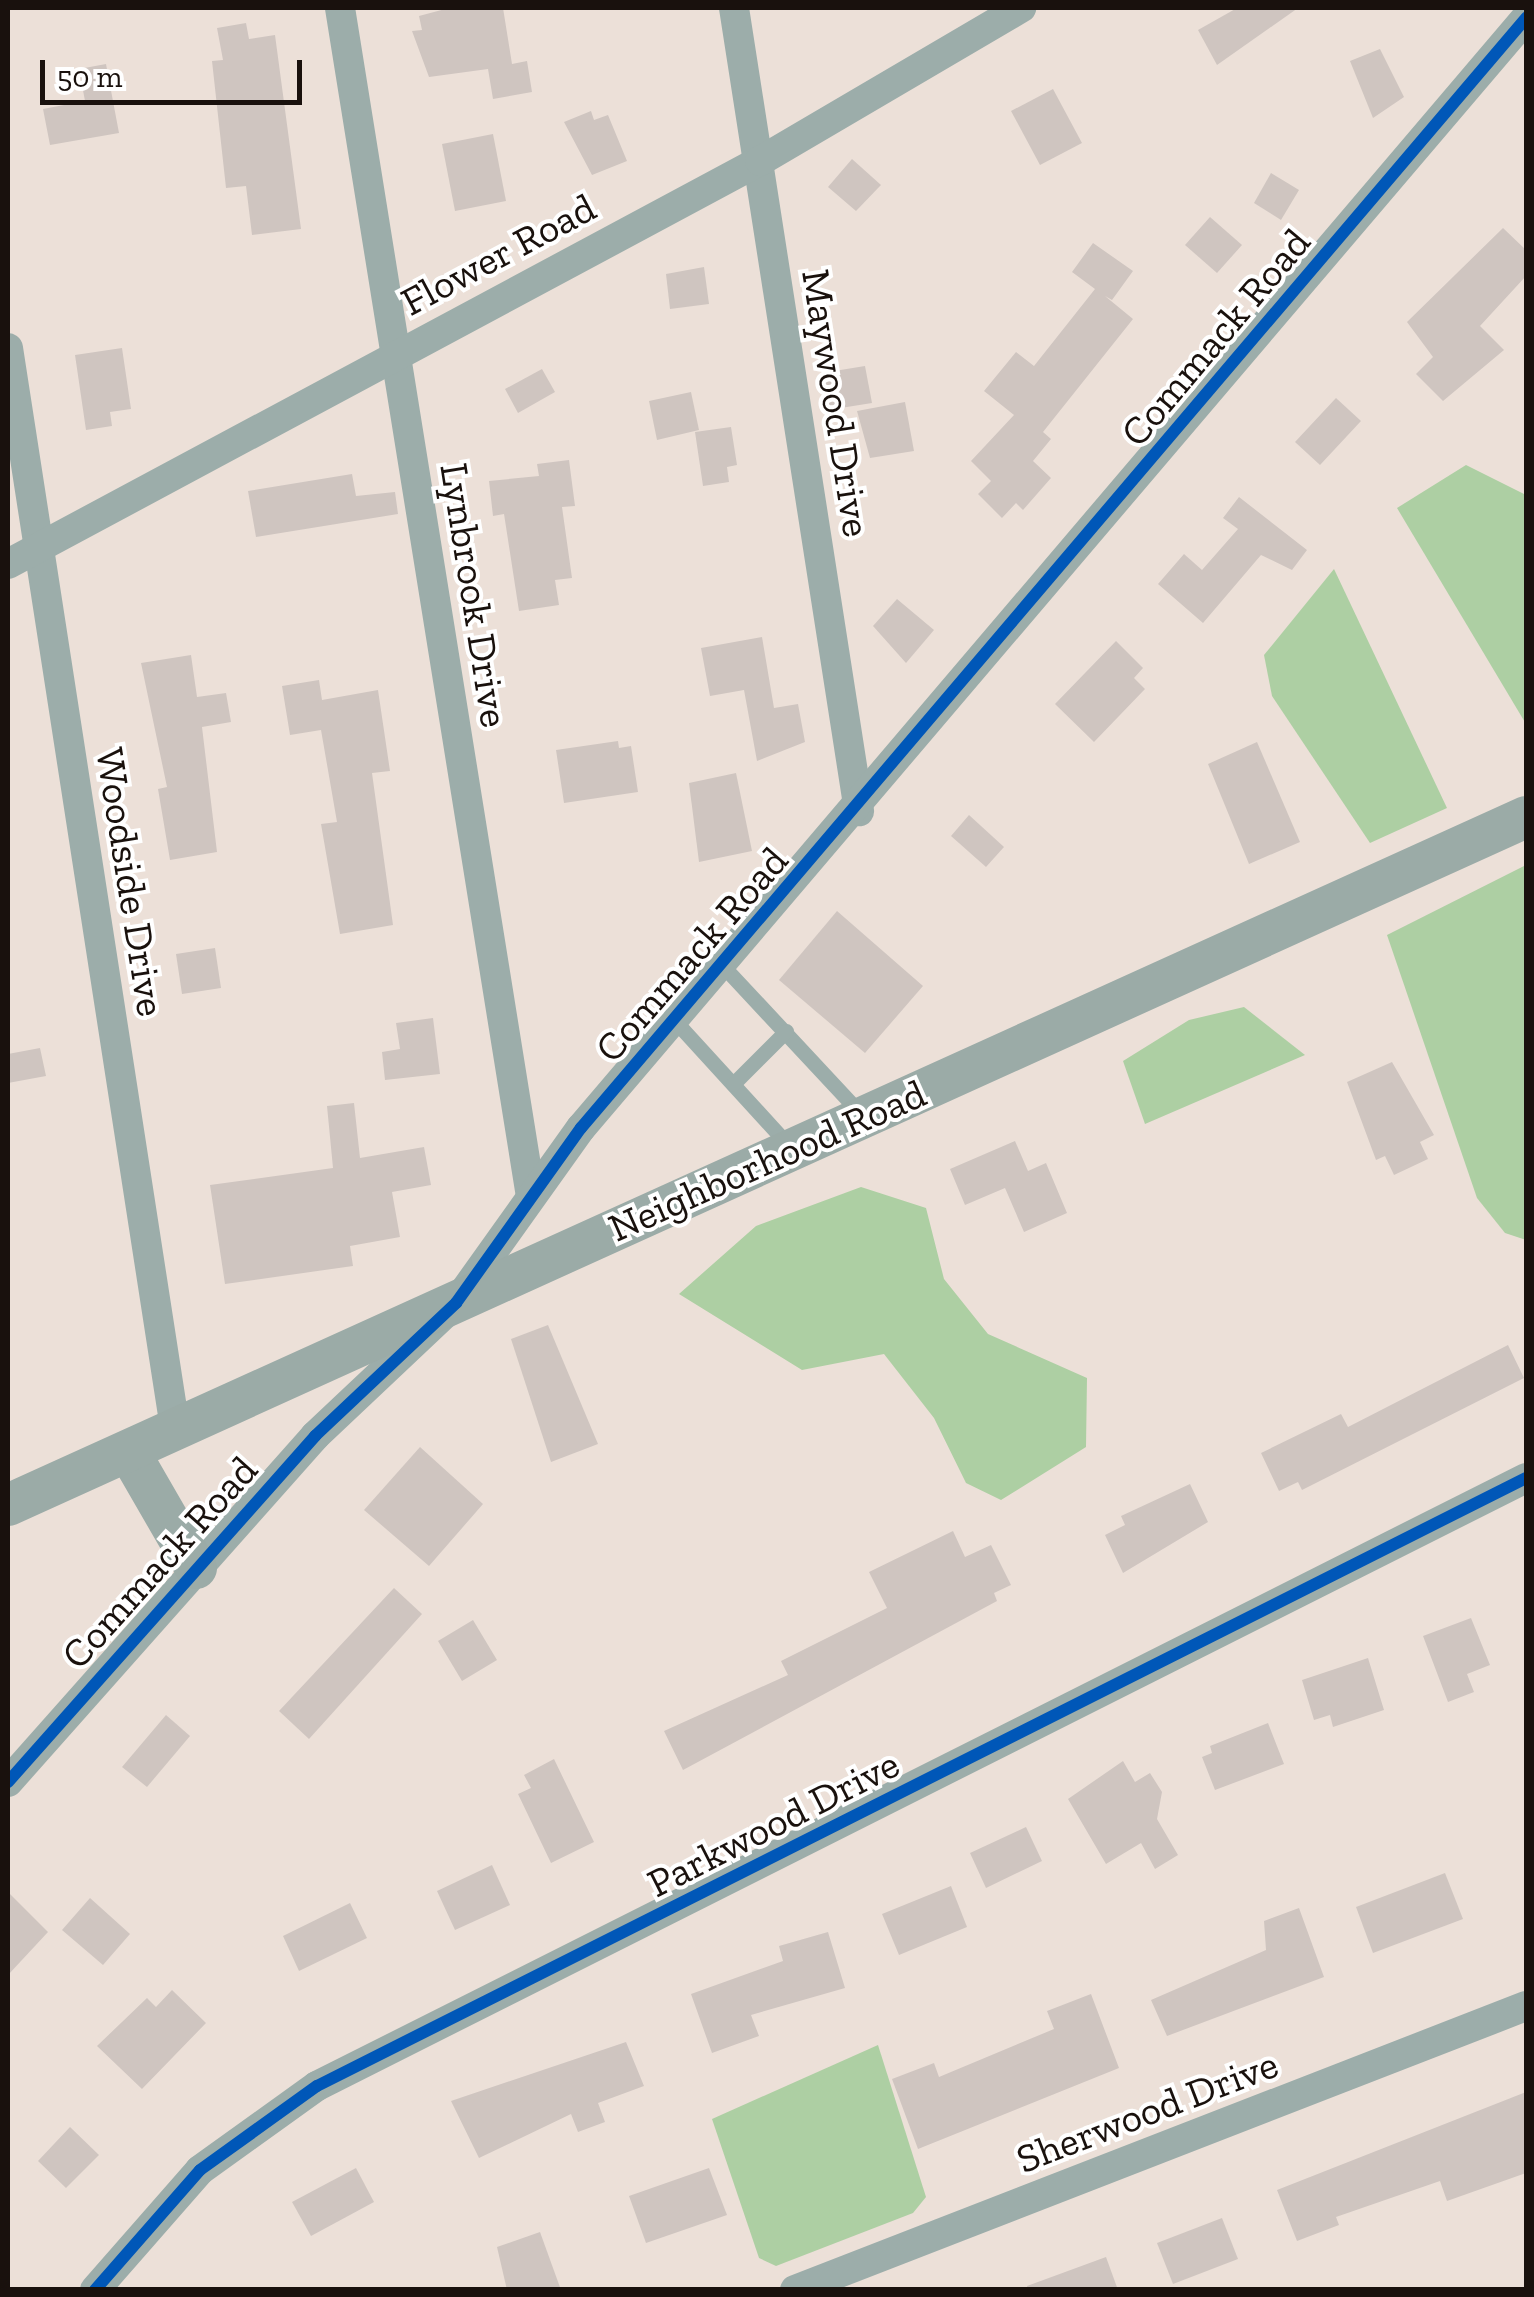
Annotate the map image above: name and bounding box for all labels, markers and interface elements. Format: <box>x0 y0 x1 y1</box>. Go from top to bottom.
scale bar <box>45 40 308 102</box>
text: 50 m <box>57 59 122 95</box>
street label: Flower Road <box>392 183 604 325</box>
street label: Commack Road <box>1110 219 1320 455</box>
street label: Maywood Drive <box>792 266 882 540</box>
street label: Lynbrook Drive <box>430 459 520 731</box>
street label: Woodside Drive <box>86 744 176 1020</box>
street label: Commack Road <box>585 837 797 1071</box>
street label: Neighborhood Road <box>601 1069 933 1251</box>
street label: Commack Road <box>51 1446 267 1678</box>
street label: Parkwood Drive <box>639 1739 907 1907</box>
street label: Sherwood Drive <box>1010 2039 1284 2183</box>

